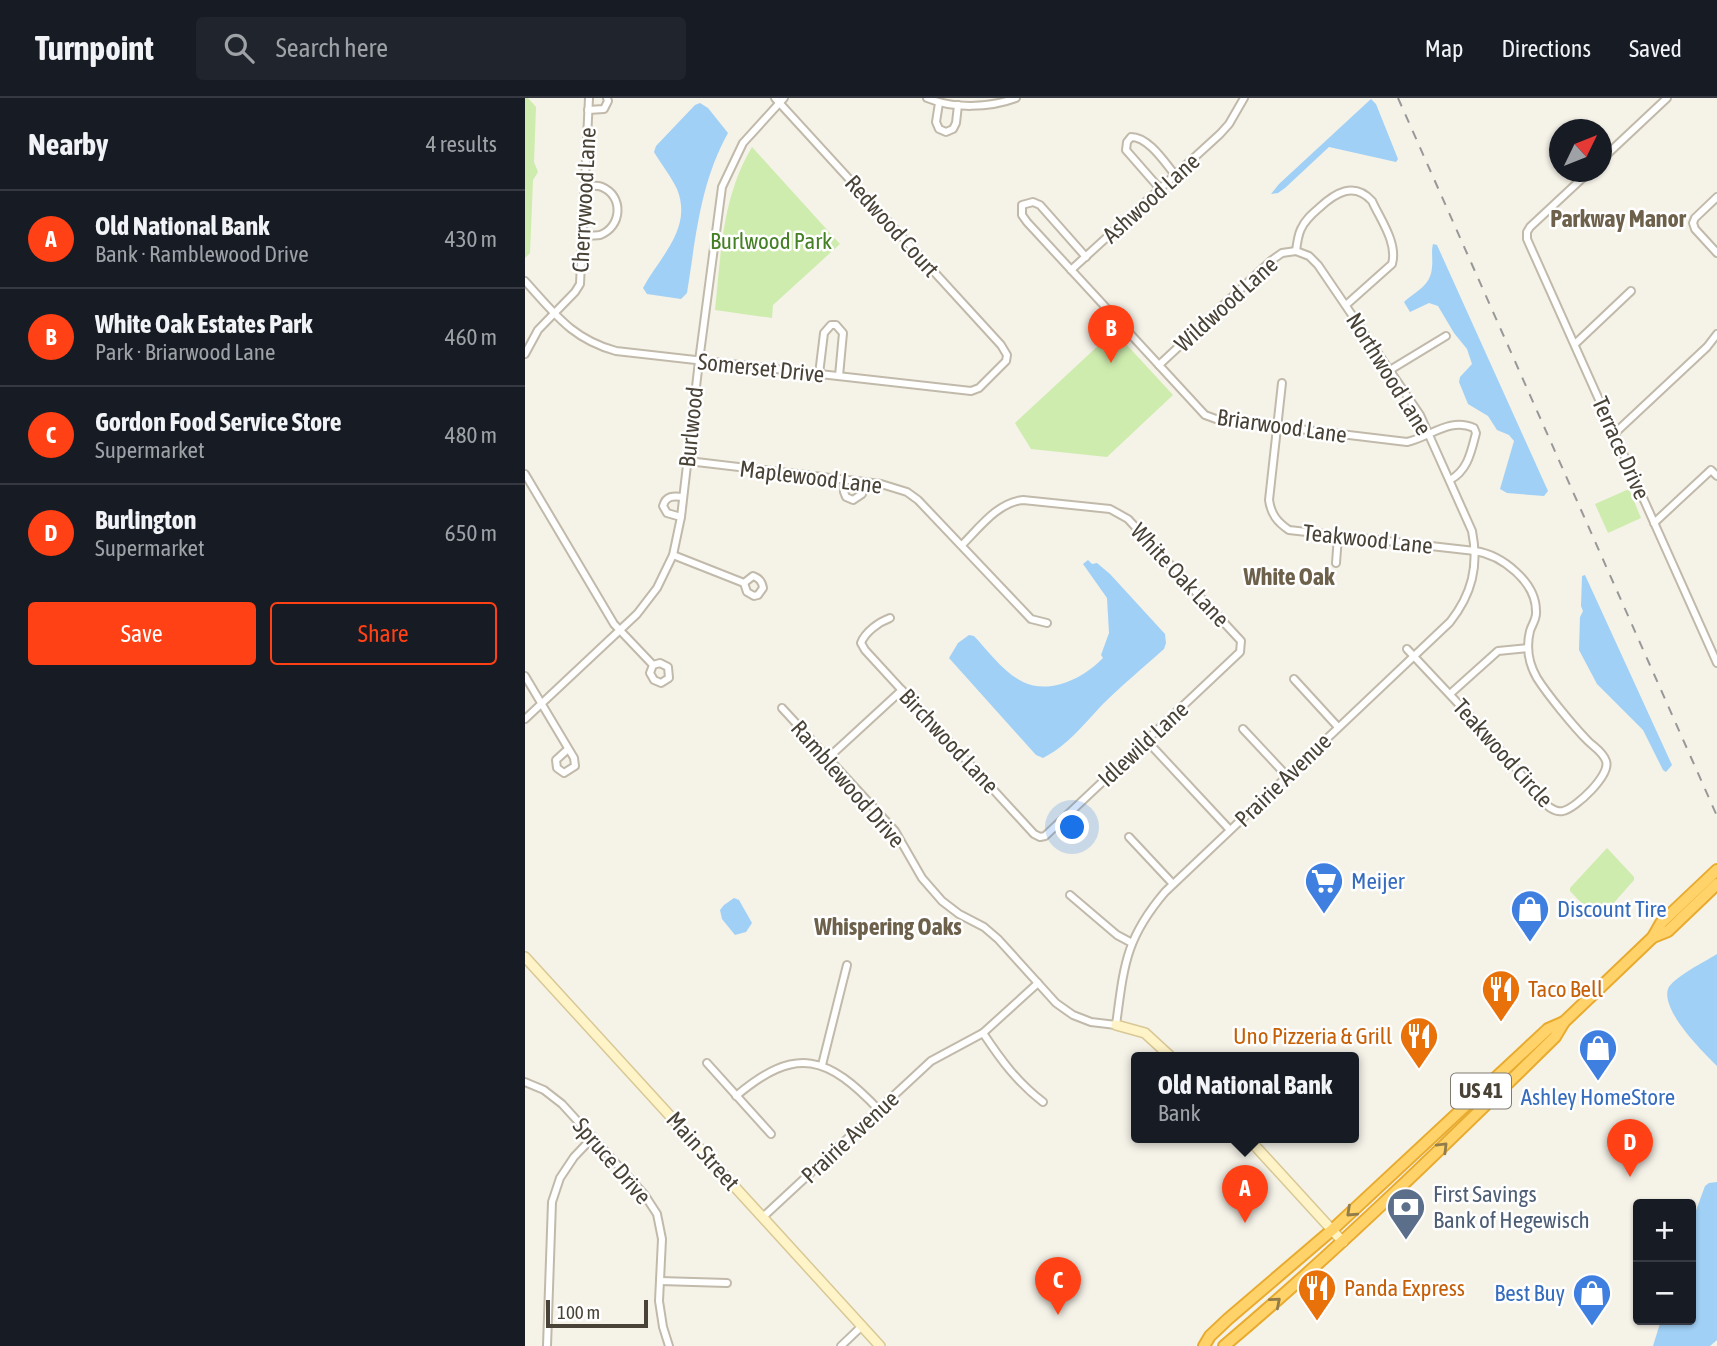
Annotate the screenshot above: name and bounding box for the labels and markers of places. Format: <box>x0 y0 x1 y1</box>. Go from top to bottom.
pin: B <box>1088 305 1134 363</box>
supermarket icon: Meijer <box>1303 860 1345 915</box>
place label: Meijer <box>1351 868 1406 894</box>
shop icon: Discount Tire <box>1509 888 1551 943</box>
place label: Discount Tire <box>1557 896 1667 922</box>
restaurant icon: Taco Bell <box>1480 968 1522 1023</box>
place label: Taco Bell <box>1528 976 1603 1002</box>
restaurant icon: Uno Pizzeria & Grill <box>1398 1015 1440 1070</box>
place label: Uno Pizzeria & Grill <box>1233 1023 1392 1049</box>
shop icon: Ashley HomeStore <box>1577 1027 1619 1082</box>
place label: Ashley HomeStore <box>1521 1084 1675 1110</box>
pin: D <box>1607 1119 1653 1177</box>
pin: A <box>1222 1165 1268 1223</box>
place label: First Savings Bank of Hegewisch <box>1433 1181 1590 1233</box>
bank icon: First Savings Bank of Hegewisch <box>1385 1186 1427 1241</box>
pin: C <box>1035 1257 1081 1315</box>
restaurant icon: Panda Express <box>1296 1267 1338 1322</box>
shop icon: Best Buy <box>1571 1272 1613 1327</box>
place label: Panda Express <box>1344 1275 1465 1301</box>
place label: Best Buy <box>1494 1280 1565 1306</box>

